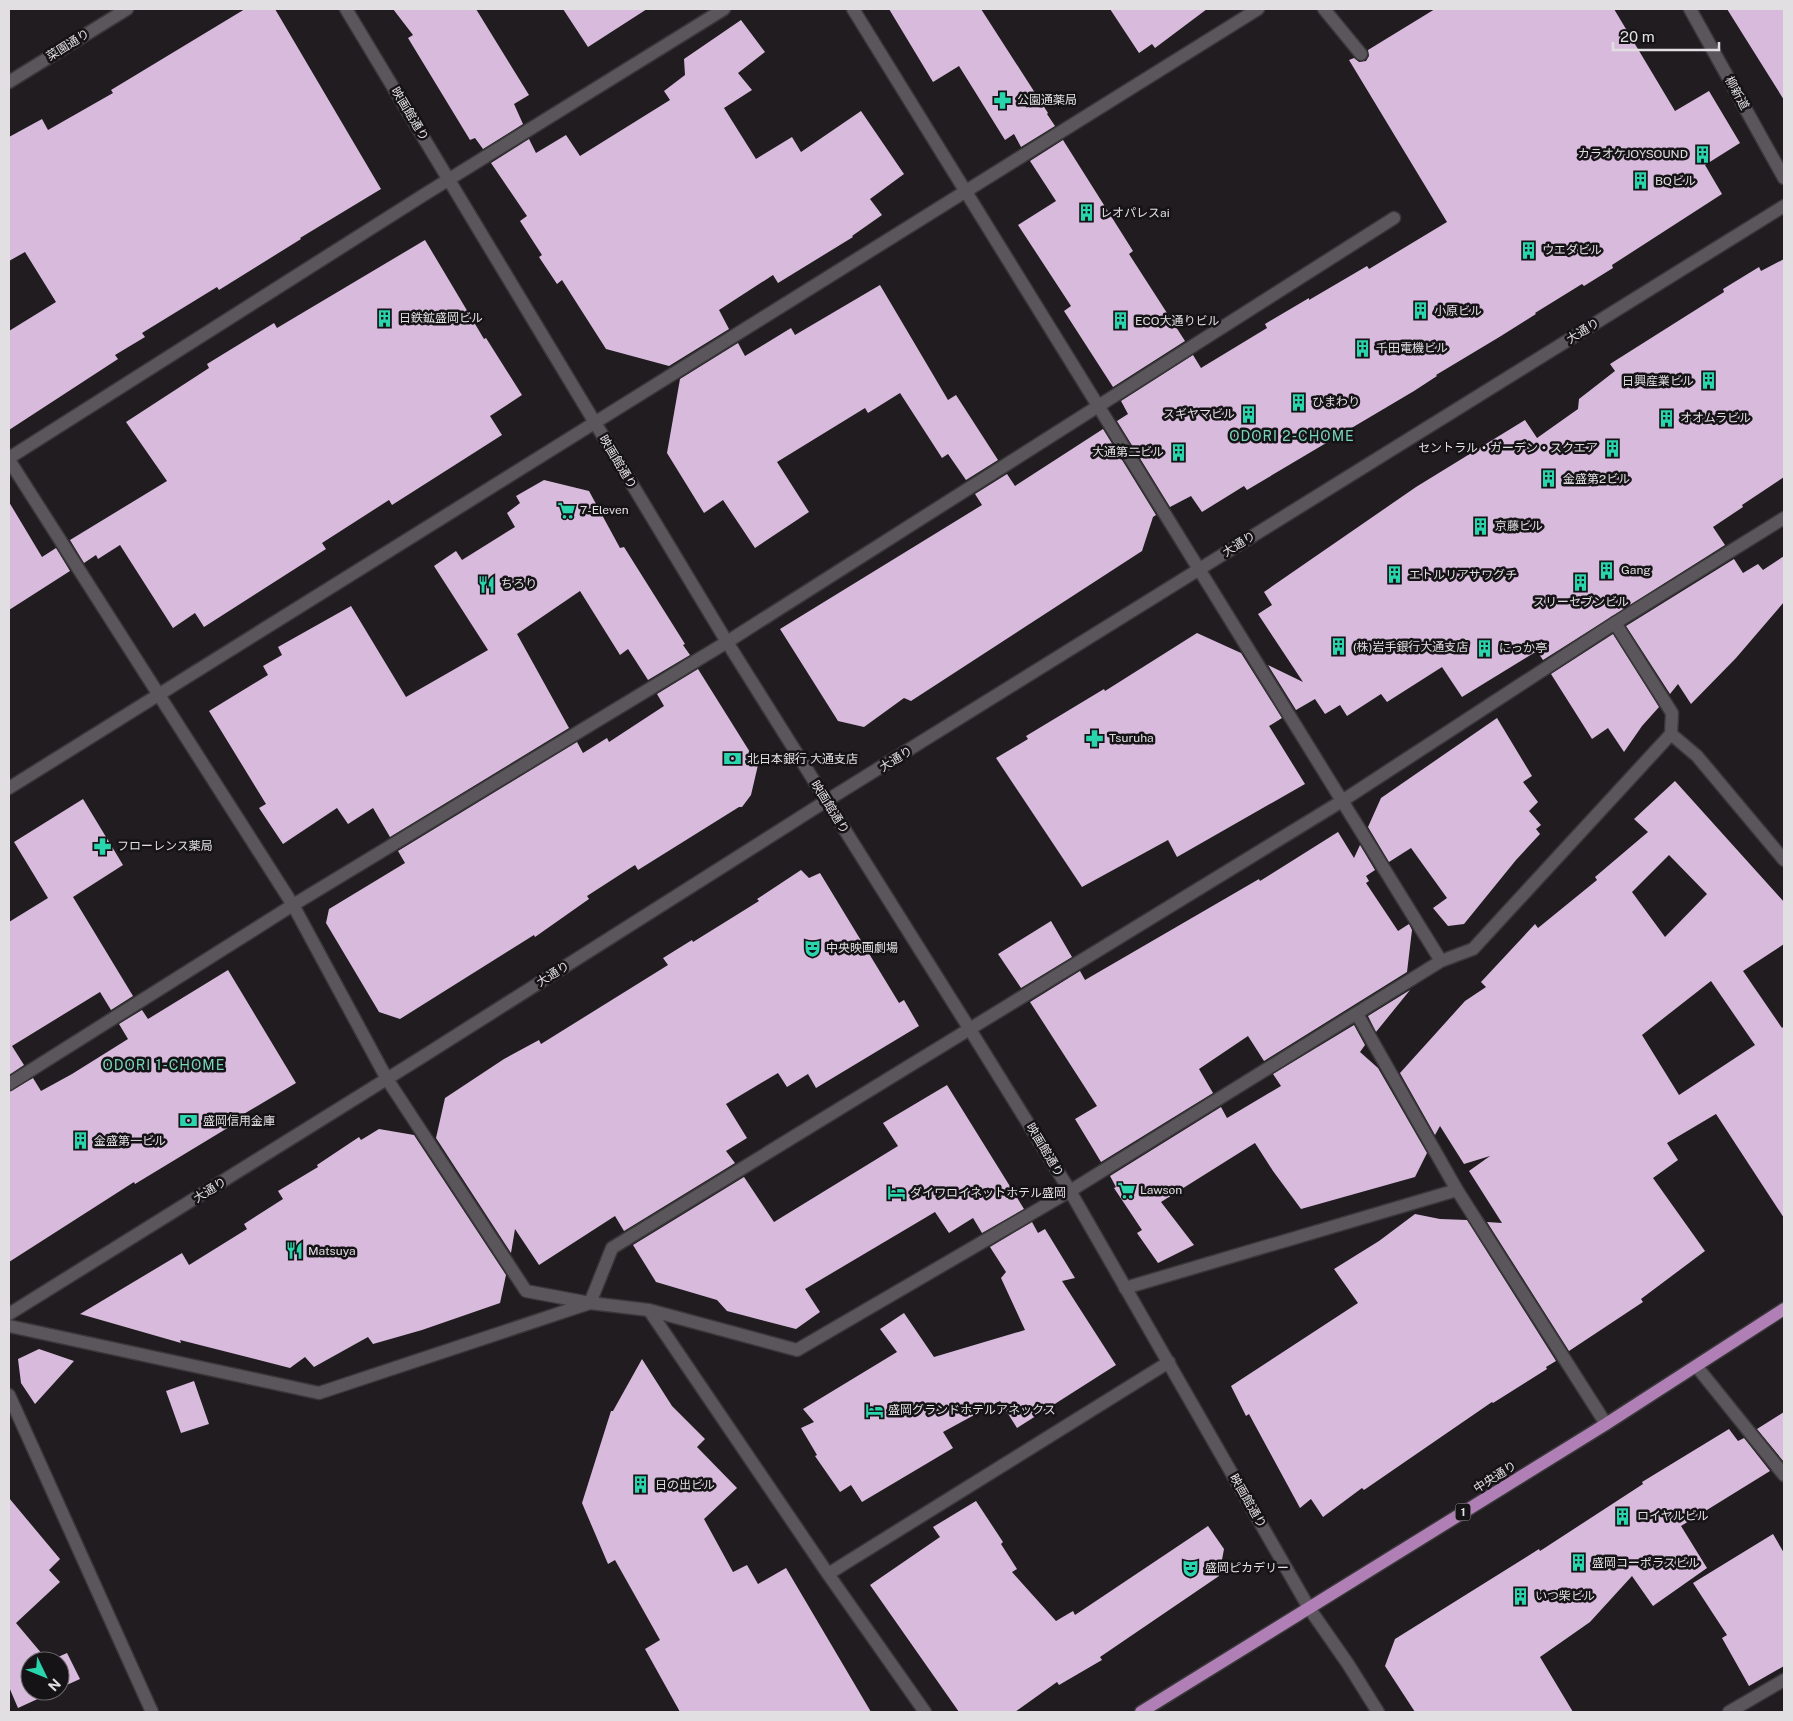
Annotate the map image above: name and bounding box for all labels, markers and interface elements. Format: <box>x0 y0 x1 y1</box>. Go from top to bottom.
scale bar <box>1613 20 1719 52</box>
street label: 菜園通り <box>44 26 92 64</box>
text: 20 m <box>1620 28 1655 45</box>
street label: 柳新道 <box>1722 74 1752 112</box>
street label: 映画館通り <box>389 85 431 143</box>
pharmacy icon: 公園通薬局 <box>993 90 1013 110</box>
place label: 公園通薬局 <box>1017 93 1077 107</box>
building icon: カラオケJOYSOUND <box>1692 144 1712 164</box>
place label: カラオケJOYSOUND <box>1578 147 1688 161</box>
building icon: BQビル <box>1631 171 1651 191</box>
place label: BQビル <box>1655 174 1696 188</box>
building icon: レオパレスai <box>1076 203 1096 223</box>
place label: レオパレスai <box>1100 206 1170 220</box>
building icon: ウエダビル <box>1518 240 1538 260</box>
place label: ウエダビル <box>1542 243 1602 257</box>
building icon: 小原ビル <box>1410 301 1430 321</box>
place label: 小原ビル <box>1434 304 1482 318</box>
building icon: 日鉄鉱盛岡ビル <box>375 308 395 328</box>
place label: 日鉄鉱盛岡ビル <box>399 311 483 325</box>
building icon: ECO大通りビル <box>1111 311 1131 331</box>
place label: ECO大通りビル <box>1135 314 1220 328</box>
street label: 大通り <box>1564 316 1602 346</box>
building icon: 千田電機ビル <box>1352 338 1372 358</box>
place label: 千田電機ビル <box>1376 341 1448 355</box>
building icon: 日興産業ビル <box>1698 371 1718 391</box>
place label: 日興産業ビル <box>1622 374 1694 388</box>
building icon: ひまわり <box>1288 392 1308 412</box>
place label: ひまわり <box>1312 395 1360 409</box>
building icon: スギヤマビル <box>1239 404 1259 424</box>
place label: スギヤマビル <box>1163 407 1235 421</box>
building icon: オオムラビル <box>1656 408 1676 428</box>
place label: オオムラビル <box>1680 411 1751 425</box>
district label: ODORI 2-CHOME <box>1229 428 1355 444</box>
street label: 映画館通り <box>597 433 639 491</box>
building icon: セントラル・ガーデン・スクエア <box>1602 438 1622 458</box>
place label: セントラル・ガーデン・スクエア <box>1418 441 1598 455</box>
building icon: 大通第二ビル <box>1168 442 1188 462</box>
place label: 大通第二ビル <box>1092 445 1164 459</box>
building icon: 金盛第2ビル <box>1539 469 1559 489</box>
place label: 金盛第2ビル <box>1563 472 1630 486</box>
supermarket icon: 7-Eleven <box>556 500 576 520</box>
place label: 7-Eleven <box>580 503 629 517</box>
building icon: 京藤ビル <box>1471 516 1491 536</box>
place label: 京藤ビル <box>1495 519 1543 533</box>
street label: 大通り <box>1220 529 1258 559</box>
building icon: Gang <box>1597 560 1617 580</box>
place label: Gang <box>1621 563 1651 577</box>
building icon: エトルリアサワグチ <box>1385 565 1405 585</box>
place label: エトルリアサワグチ <box>1409 568 1517 582</box>
building icon: スリーセブンビル <box>1571 573 1591 593</box>
restaurant icon: ちろり <box>477 574 497 594</box>
place label: ちろり <box>501 577 537 591</box>
place label: スリーセブンビル <box>1533 595 1629 609</box>
building icon: (株)岩手銀行大通支店 <box>1329 637 1349 657</box>
building icon: にっか亭 <box>1475 638 1495 658</box>
place label: (株)岩手銀行大通支店 <box>1353 640 1468 654</box>
place label: にっか亭 <box>1499 641 1547 655</box>
pharmacy icon: Tsuruha <box>1085 728 1105 748</box>
place label: Tsuruha <box>1109 731 1154 745</box>
street label: 大通り <box>877 744 915 774</box>
bank icon: 北日本銀行 大通支店 <box>723 749 743 769</box>
place label: 北日本銀行 大通支店 <box>747 752 858 766</box>
street label: 映画館通り <box>808 778 852 836</box>
pharmacy icon: フローレンス薬局 <box>93 836 113 856</box>
place label: フローレンス薬局 <box>117 839 213 853</box>
theatre icon: 中央映画劇場 <box>802 938 822 958</box>
place label: 中央映画劇場 <box>826 941 898 955</box>
street label: 大通り <box>534 959 572 989</box>
district label: ODORI 1-CHOME <box>103 1057 225 1073</box>
bank icon: 盛岡信用金庫 <box>179 1111 199 1131</box>
place label: 盛岡信用金庫 <box>203 1114 275 1128</box>
street label: 映画館通り <box>1024 1121 1066 1179</box>
building icon: 金盛第一ビル <box>70 1131 90 1151</box>
place label: 金盛第一ビル <box>94 1134 166 1148</box>
street label: 大通り <box>191 1175 229 1205</box>
supermarket icon: Lawson <box>1116 1180 1136 1200</box>
hotel icon: ダイワロイネットホテル盛岡 <box>886 1183 906 1203</box>
place label: Lawson <box>1140 1183 1182 1197</box>
place label: ダイワロイネットホテル盛岡 <box>910 1186 1066 1200</box>
restaurant icon: Matsuya <box>284 1241 304 1261</box>
place label: Matsuya <box>308 1244 356 1258</box>
hotel icon: 盛岡グランドホテルアネックス <box>864 1400 884 1420</box>
place label: 盛岡グランドホテルアネックス <box>888 1403 1056 1417</box>
street label: 中央通り <box>1471 1458 1519 1496</box>
street label: 映画館通り <box>1227 1472 1269 1530</box>
building icon: 日の出ビル <box>631 1475 651 1495</box>
place label: 日の出ビル <box>655 1478 715 1492</box>
road number: 1 <box>1456 1504 1470 1520</box>
building icon: ロイヤルビル <box>1613 1506 1633 1526</box>
place label: ロイヤルビル <box>1637 1509 1709 1523</box>
building icon: 盛岡コーポラスビル <box>1568 1553 1588 1573</box>
place label: 盛岡コーポラスビル <box>1592 1556 1700 1570</box>
theatre icon: 盛岡ピカデリー <box>1181 1558 1201 1578</box>
place label: 盛岡ピカデリー <box>1205 1561 1289 1575</box>
building icon: いつ柴ビル <box>1511 1586 1531 1606</box>
place label: いつ柴ビル <box>1535 1589 1595 1603</box>
north arrow <box>20 1651 70 1701</box>
text: N <box>45 1675 64 1694</box>

